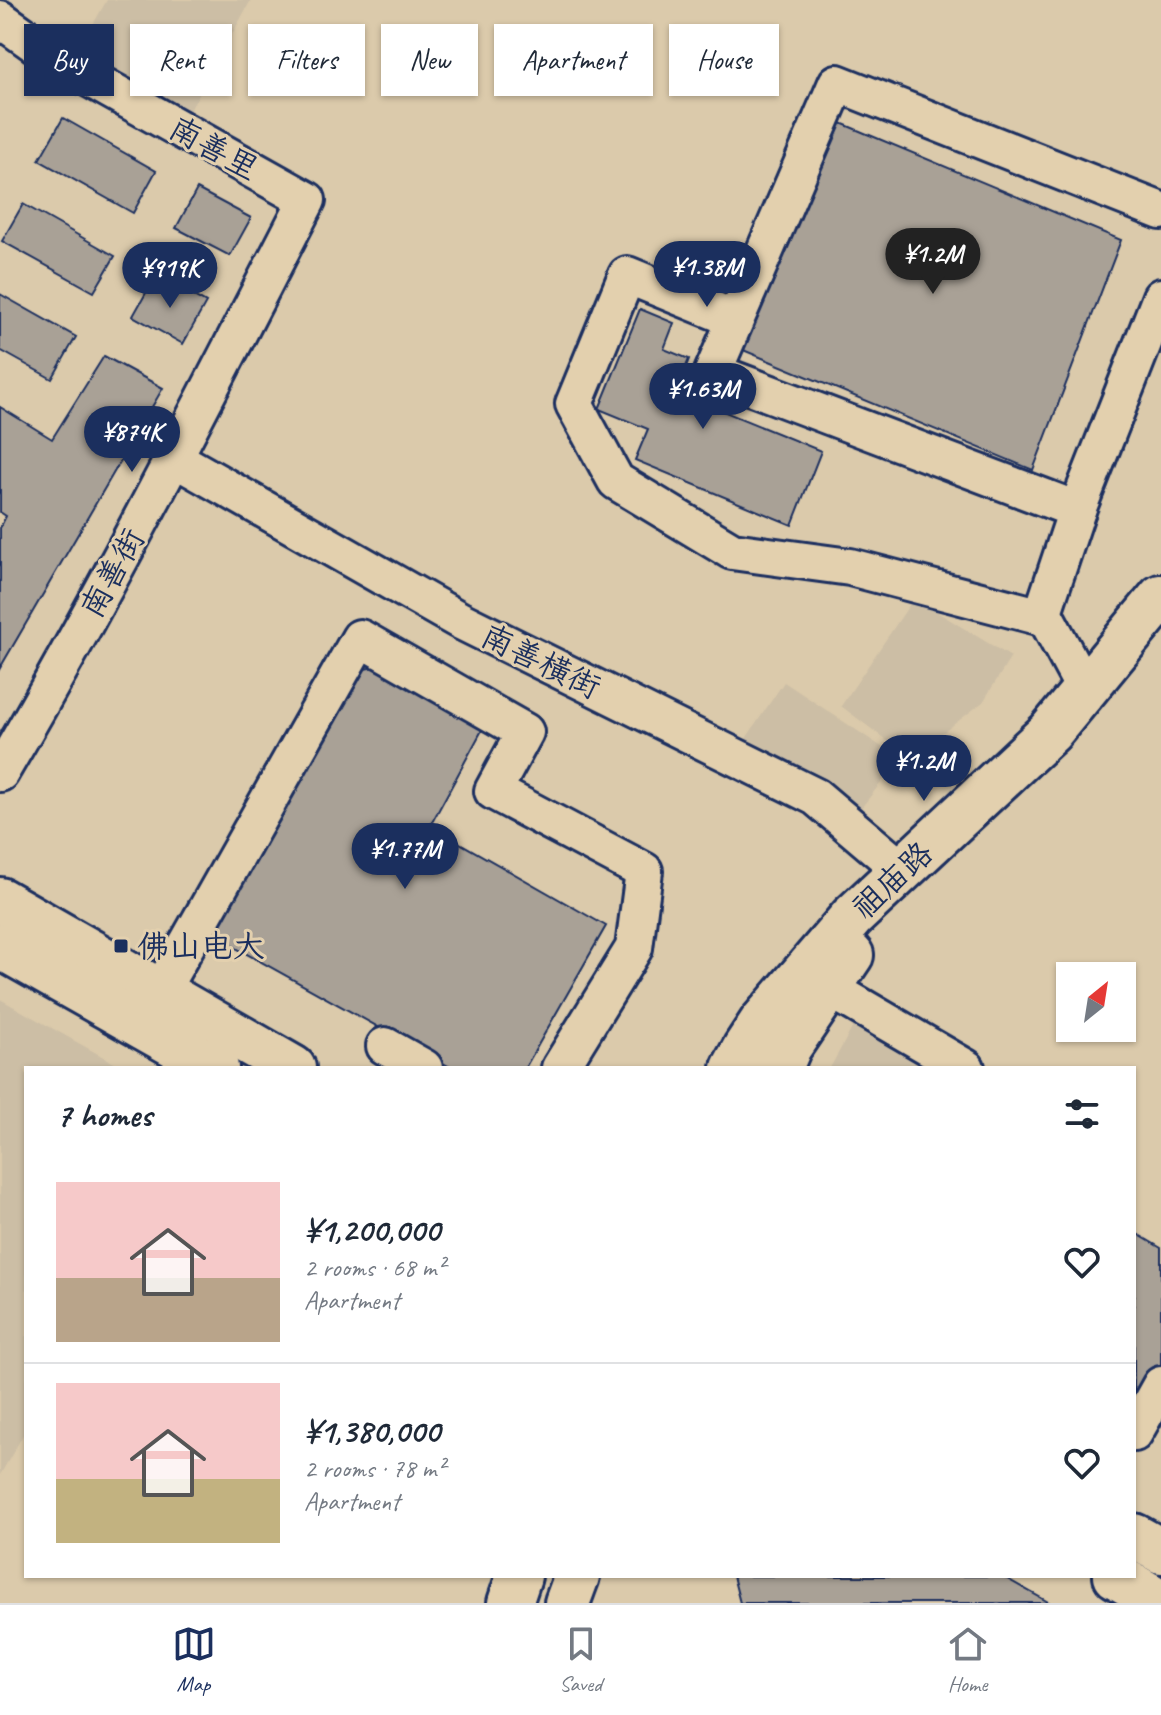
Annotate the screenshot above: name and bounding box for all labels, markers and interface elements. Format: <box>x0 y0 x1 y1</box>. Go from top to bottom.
chip: Buy <box>24 24 114 96</box>
chip: Rent <box>130 24 232 96</box>
chip: Filters <box>248 24 365 96</box>
chip: New <box>381 24 478 96</box>
chip: Apartment <box>494 24 653 96</box>
chip: House <box>669 24 779 96</box>
street label: 南善里 <box>162 107 266 190</box>
pin: ¥1.2M <box>877 228 989 296</box>
text: ¥1.2M <box>903 237 963 270</box>
pin: ¥1.38M <box>642 241 772 309</box>
pin: ¥919K <box>114 242 226 310</box>
text: ¥1.38M <box>672 250 742 283</box>
text: ¥919K <box>140 251 200 284</box>
pin: ¥1.63M <box>638 363 768 431</box>
text: ¥1.63M <box>667 372 739 405</box>
pin: ¥874K <box>76 406 188 474</box>
text: ¥874K <box>102 415 162 448</box>
street label: 南善街 <box>71 521 154 625</box>
street label: 南善横街 <box>474 615 607 708</box>
pin: ¥1.2M <box>868 735 980 803</box>
text: ¥1.2M <box>894 744 954 777</box>
pin: ¥1.77M <box>340 823 470 891</box>
text: ¥1.77M <box>370 832 440 865</box>
street label: 祖庙路 <box>843 833 941 928</box>
place label: 佛山电大 <box>137 926 265 967</box>
marker: 佛山电大 <box>112 937 130 955</box>
north arrow <box>1056 962 1136 1042</box>
map controls <box>1056 962 1136 1042</box>
icon: filters <box>1060 1092 1104 1136</box>
text: 7 homes <box>56 1093 152 1136</box>
text: ¥1,200,000 <box>304 1208 440 1251</box>
icon: home <box>120 1214 216 1310</box>
icon: heart <box>1060 1240 1104 1284</box>
text: 2 rooms · 68 m² <box>304 1251 445 1284</box>
text: Apartment <box>304 1284 400 1317</box>
text: ¥1,380,000 <box>304 1409 440 1452</box>
icon: home <box>120 1415 216 1511</box>
icon: heart <box>1060 1441 1104 1485</box>
text: 2 rooms · 78 m² <box>304 1452 445 1485</box>
text: Apartment <box>304 1485 400 1518</box>
tab: Map <box>172 1622 216 1698</box>
tab: Saved <box>559 1622 603 1698</box>
tab: Home <box>946 1622 990 1698</box>

